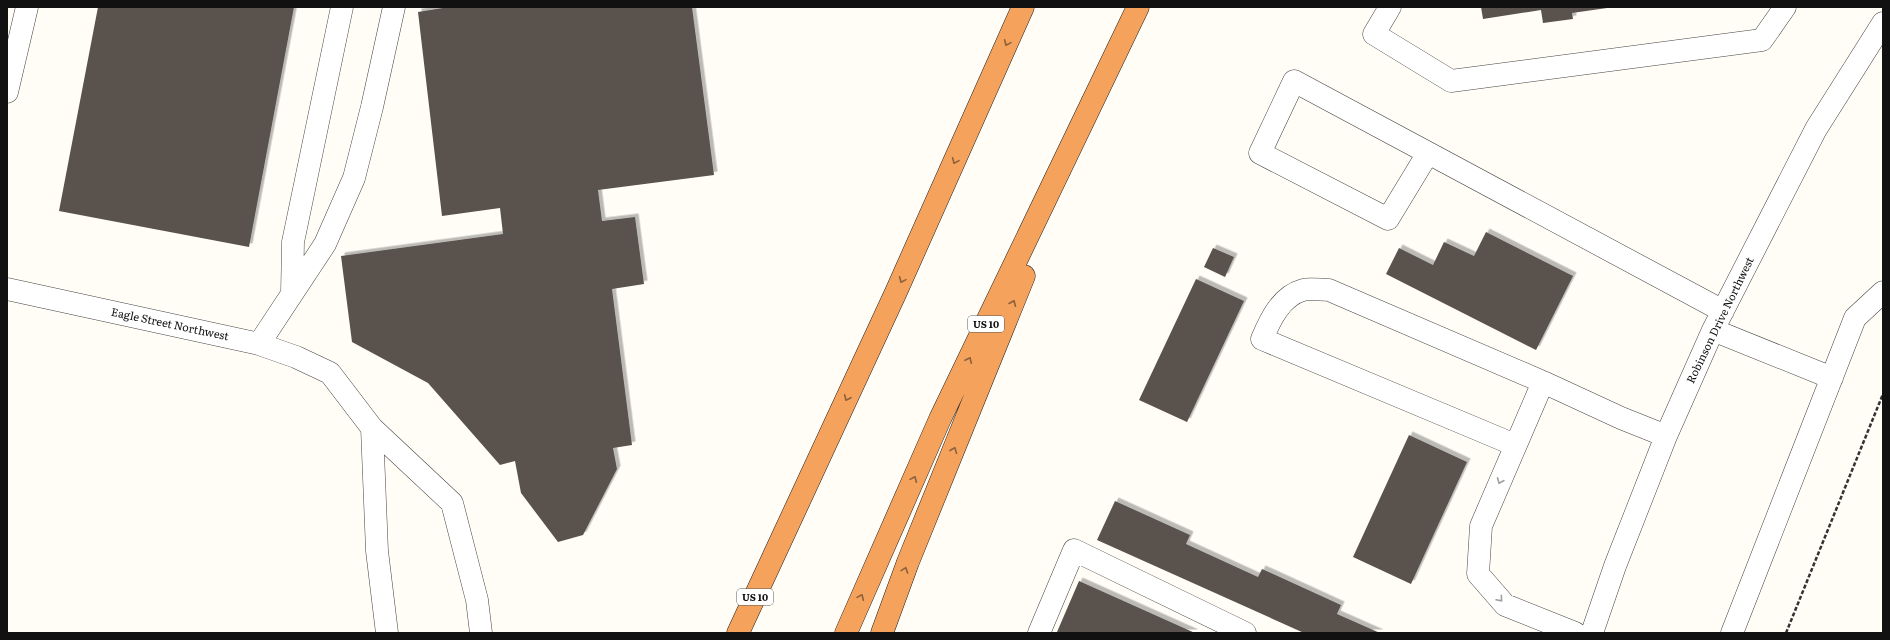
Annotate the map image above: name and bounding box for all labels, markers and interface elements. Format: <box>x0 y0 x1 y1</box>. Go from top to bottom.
one-way arrow <box>1004 39 1012 46</box>
one-way arrow <box>951 158 959 165</box>
street label: Robinson Drive Northwest <box>1681 253 1757 385</box>
one-way arrow <box>899 276 907 284</box>
one-way arrow <box>1008 300 1016 308</box>
street label: Eagle Street Northwest <box>110 303 231 343</box>
road number: US 10 <box>968 316 1004 332</box>
one-way arrow <box>964 357 972 365</box>
one-way arrow <box>844 394 852 401</box>
one-way arrow <box>949 446 957 453</box>
one-way arrow <box>909 475 917 483</box>
one-way arrow <box>1496 478 1504 485</box>
one-way arrow <box>900 567 909 574</box>
road number: US 10 <box>737 589 773 605</box>
one-way arrow <box>857 594 865 601</box>
one-way arrow <box>1495 595 1502 602</box>

